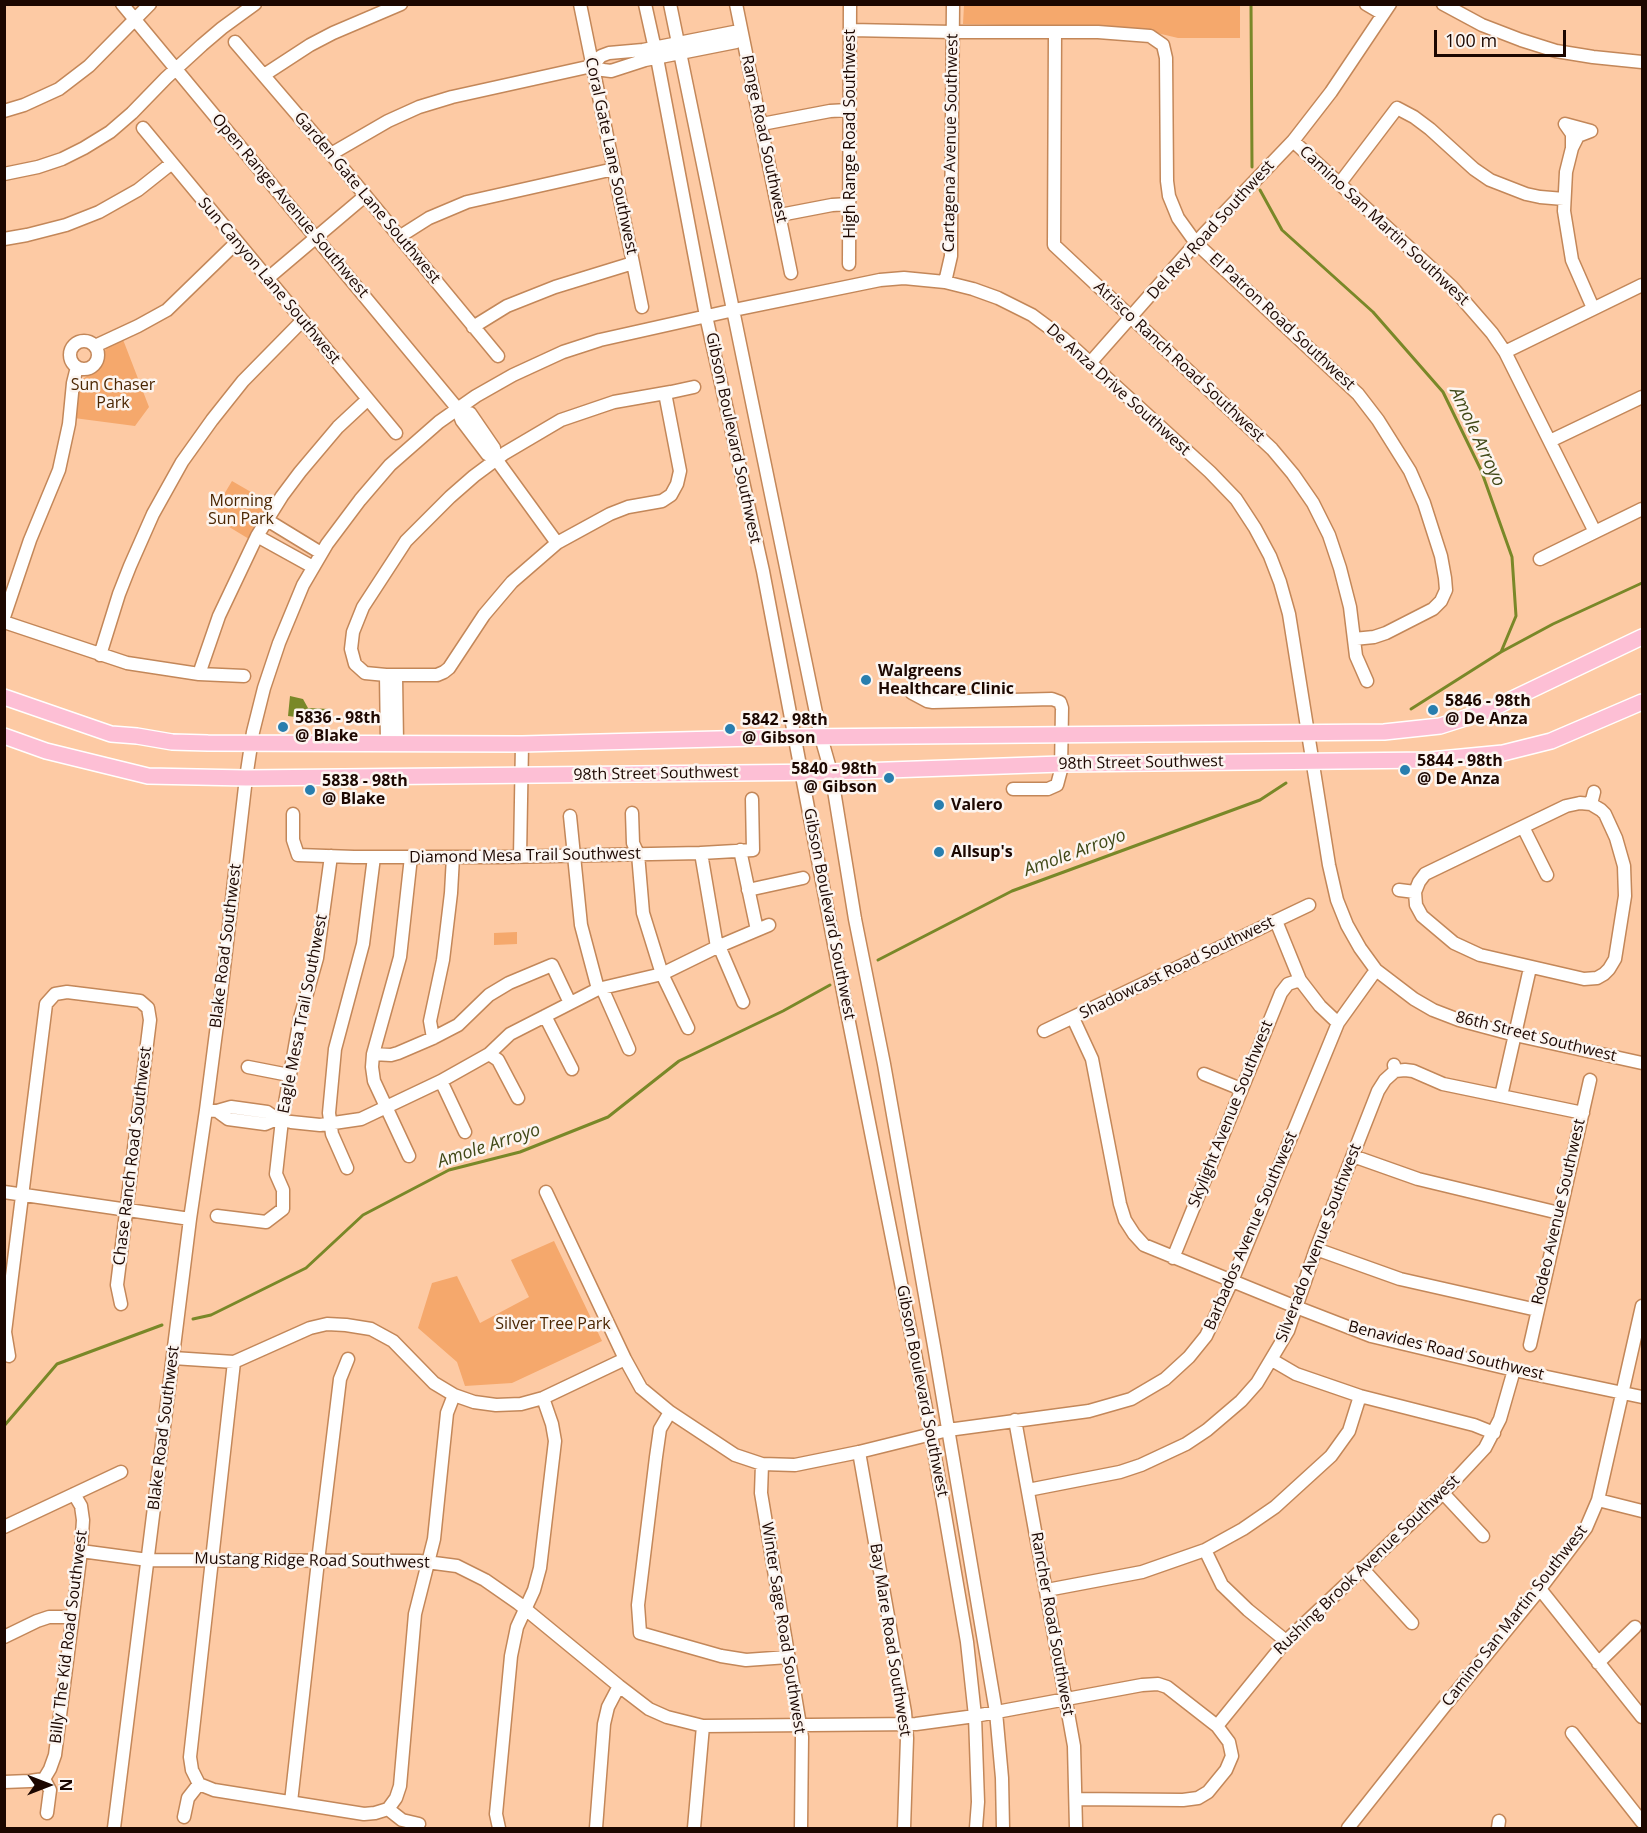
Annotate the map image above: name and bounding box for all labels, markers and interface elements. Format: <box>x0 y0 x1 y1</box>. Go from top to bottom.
scale bar <box>1437 18 1569 56</box>
text: 100 m <box>1445 28 1497 52</box>
street label: High Range Road Southwest <box>840 29 860 239</box>
street label: Cartagena Avenue Southwest <box>939 33 963 253</box>
street label: Range Road Southwest <box>737 53 791 225</box>
street label: Coral Gate Lane Southwest <box>581 56 641 256</box>
street label: Garden Gate Lane Southwest <box>290 108 444 288</box>
street label: Open Range Avenue Southwest <box>207 110 373 302</box>
street label: Camino San Martin Southwest <box>1295 142 1473 310</box>
street label: Del Rey Road Southwest <box>1143 156 1279 304</box>
street label: Sun Canyon Lane Southwest <box>194 194 344 368</box>
street label: El Patron Road Southwest <box>1205 249 1359 395</box>
street label: Atrisco Ranch Road Southwest <box>1090 278 1268 446</box>
street label: De Anza Drive Southwest <box>1042 320 1194 460</box>
street label: Gibson Boulevard Southwest <box>701 331 765 545</box>
park label: Sun Chaser Park <box>71 375 155 413</box>
water label: Amole Arroyo <box>1445 384 1509 490</box>
park label: Morning Sun Park <box>208 491 274 529</box>
place label: Walgreens Healthcare Clinic <box>878 661 1014 699</box>
marker: Walgreens Healthcare Clinic <box>859 673 873 687</box>
place label: 5846 - 98th @ De Anza <box>1445 691 1531 729</box>
marker: 5846 - 98th @ De Anza <box>1426 703 1440 717</box>
place label: 5836 - 98th @ Blake <box>295 708 381 746</box>
place label: 5842 - 98th @ Gibson <box>742 710 828 748</box>
marker: 5836 - 98th @ Blake <box>276 720 290 734</box>
marker: 5842 - 98th @ Gibson <box>723 722 737 736</box>
place label: 5844 - 98th @ De Anza <box>1417 751 1503 789</box>
street label: 98th Street Southwest <box>1058 752 1224 774</box>
place label: 5840 - 98th @ Gibson <box>791 759 877 797</box>
street label: 98th Street Southwest <box>573 763 739 785</box>
marker: 5844 - 98th @ De Anza <box>1398 763 1412 777</box>
place label: 5838 - 98th @ Blake <box>322 771 408 809</box>
marker: 5840 - 98th @ Gibson <box>882 771 896 785</box>
marker: 5838 - 98th @ Blake <box>303 783 317 797</box>
place label: Valero <box>951 795 1003 815</box>
marker: Valero <box>932 798 946 812</box>
street label: Gibson Boulevard Southwest <box>799 807 859 1021</box>
water label: Amole Arroyo <box>1021 825 1129 881</box>
place label: Allsup's <box>951 842 1013 862</box>
street label: Diamond Mesa Trail Southwest <box>409 844 641 868</box>
marker: Allsup's <box>932 845 946 859</box>
street label: Blake Road Southwest <box>206 863 246 1029</box>
street label: Shadowcast Road Southwest <box>1077 912 1277 1024</box>
street label: Eagle Mesa Trail Southwest <box>274 913 332 1115</box>
street label: 86th Street Southwest <box>1454 1008 1618 1066</box>
street label: Skylight Avenue Southwest <box>1185 1018 1277 1210</box>
street label: Chase Ranch Road Southwest <box>110 1045 156 1267</box>
street label: Rodeo Avenue Southwest <box>1528 1117 1590 1307</box>
water label: Amole Arroyo <box>435 1119 543 1173</box>
street label: Barbados Avenue Southwest <box>1200 1129 1302 1333</box>
street label: Silverado Avenue Southwest <box>1272 1141 1366 1345</box>
street label: Gibson Boulevard Southwest <box>892 1284 952 1498</box>
park label: Silver Tree Park <box>495 1314 611 1334</box>
street label: Benavides Road Southwest <box>1346 1317 1546 1385</box>
street label: Blake Road Southwest <box>144 1345 184 1511</box>
street label: Rushing Brook Avenue Southwest <box>1270 1471 1464 1659</box>
street label: Winter Sage Road Southwest <box>757 1521 809 1735</box>
street label: Camino San Martin Southwest <box>1438 1521 1592 1711</box>
street label: Billy The Kid Road Southwest <box>46 1529 92 1745</box>
street label: Rancher Road Southwest <box>1026 1530 1078 1718</box>
street label: Bay Mare Road Southwest <box>865 1542 915 1738</box>
street label: Mustang Ridge Road Southwest <box>194 1549 430 1573</box>
north arrow <box>18 1755 78 1815</box>
text: N <box>55 1778 77 1792</box>

